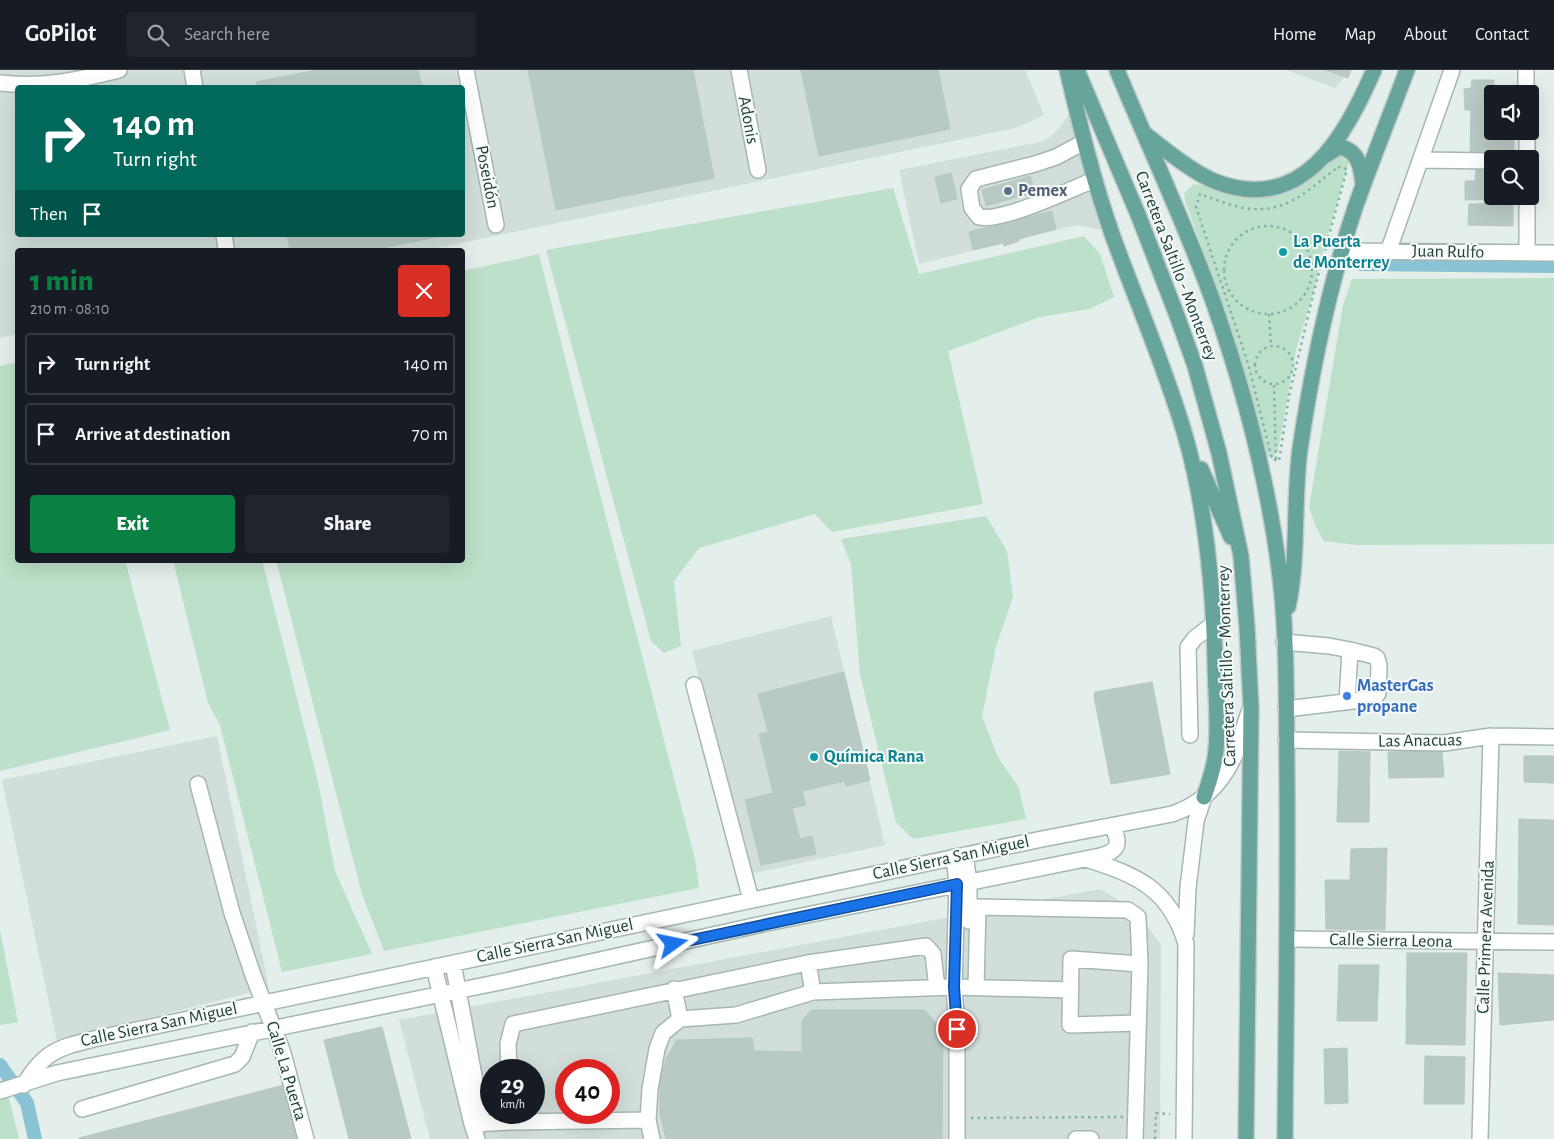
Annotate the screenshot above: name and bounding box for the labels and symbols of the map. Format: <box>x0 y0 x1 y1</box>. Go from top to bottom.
street label: Adonis <box>735 95 761 145</box>
street label: Poseidón <box>472 144 502 210</box>
street label: Carretera Saltillo - Monterrey <box>1131 169 1221 364</box>
place label: Pemex <box>1018 182 1068 200</box>
marker: Pemex <box>1002 185 1014 197</box>
place label: La Puerta de Monterrey <box>1293 233 1391 272</box>
street label: Juan Rulfo <box>1412 242 1484 262</box>
marker: La Puerta de Monterrey <box>1277 246 1289 258</box>
street label: Carretera Saltillo - Monterrey <box>1214 565 1240 767</box>
place label: MasterGas propane <box>1357 677 1434 716</box>
marker: MasterGas propane <box>1341 690 1353 702</box>
street label: Las Anacuas <box>1378 731 1462 751</box>
place label: Química Rana <box>824 748 925 766</box>
marker: Química Rana <box>808 751 820 763</box>
street label: Calle Sierra San Miguel <box>871 833 1031 883</box>
street label: Calle Primera Avenida <box>1474 860 1498 1014</box>
street label: Calle Sierra San Miguel <box>475 916 635 966</box>
position arrow <box>646 917 698 969</box>
street label: Calle Sierra Leona <box>1329 931 1453 951</box>
street label: Calle Sierra San Miguel <box>79 1000 239 1050</box>
pin <box>936 1008 978 1050</box>
street label: Calle La Puerta <box>262 1019 310 1123</box>
speed limit sign: 40 <box>555 1059 620 1124</box>

